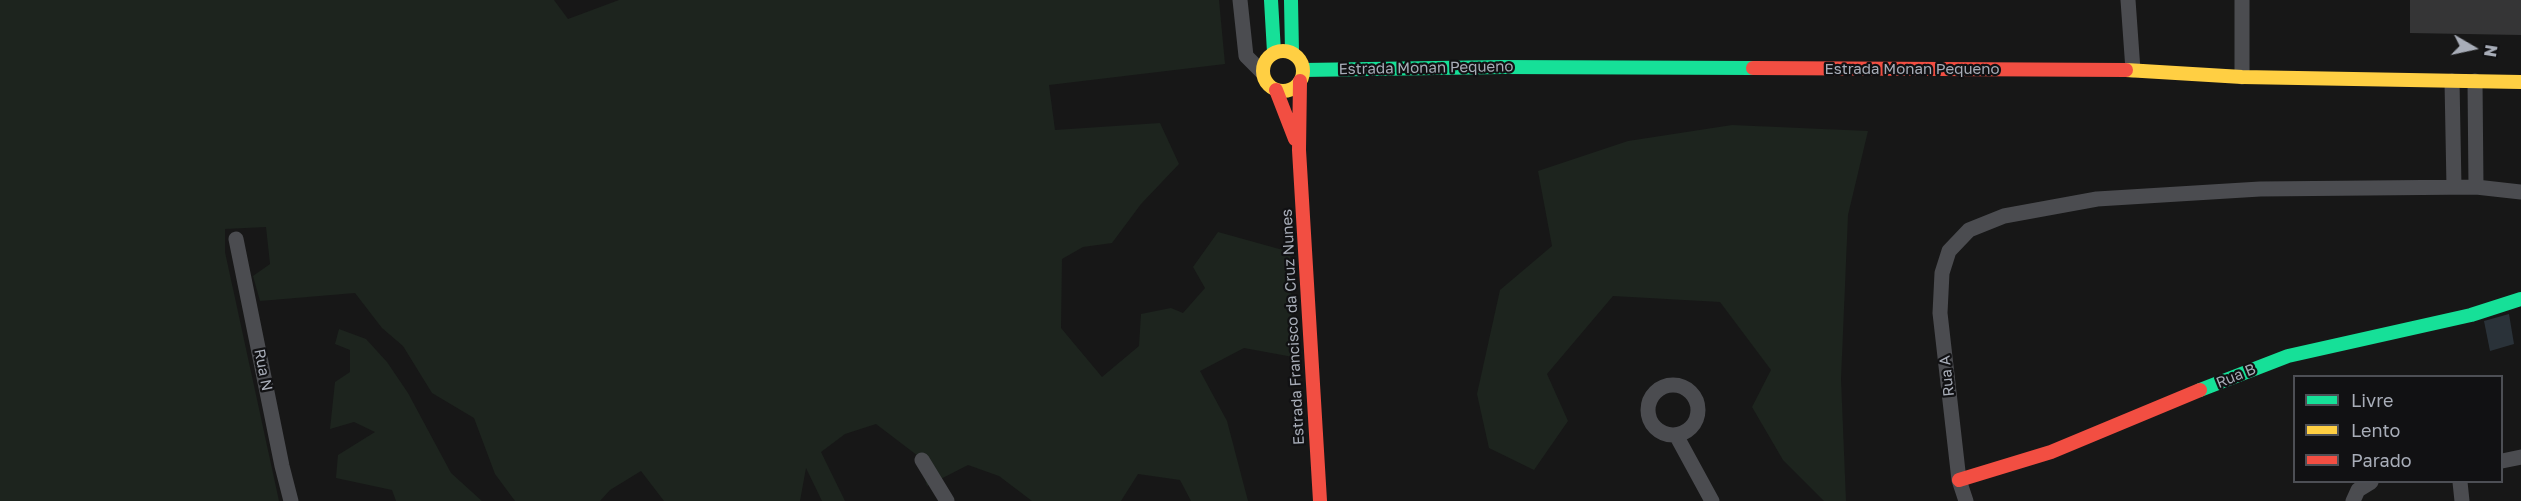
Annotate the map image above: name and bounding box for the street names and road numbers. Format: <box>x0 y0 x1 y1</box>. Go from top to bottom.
street label: Estrada Monan Pequeno <box>1338 57 1514 79</box>
street label: Estrada Monan Pequeno <box>1825 60 1999 78</box>
street label: Estrada Francisco da Cruz Nunes <box>1278 208 1308 446</box>
street label: Rua N <box>250 347 276 393</box>
street label: Rua A <box>1936 355 1958 397</box>
street label: Rua B <box>2214 360 2258 392</box>

